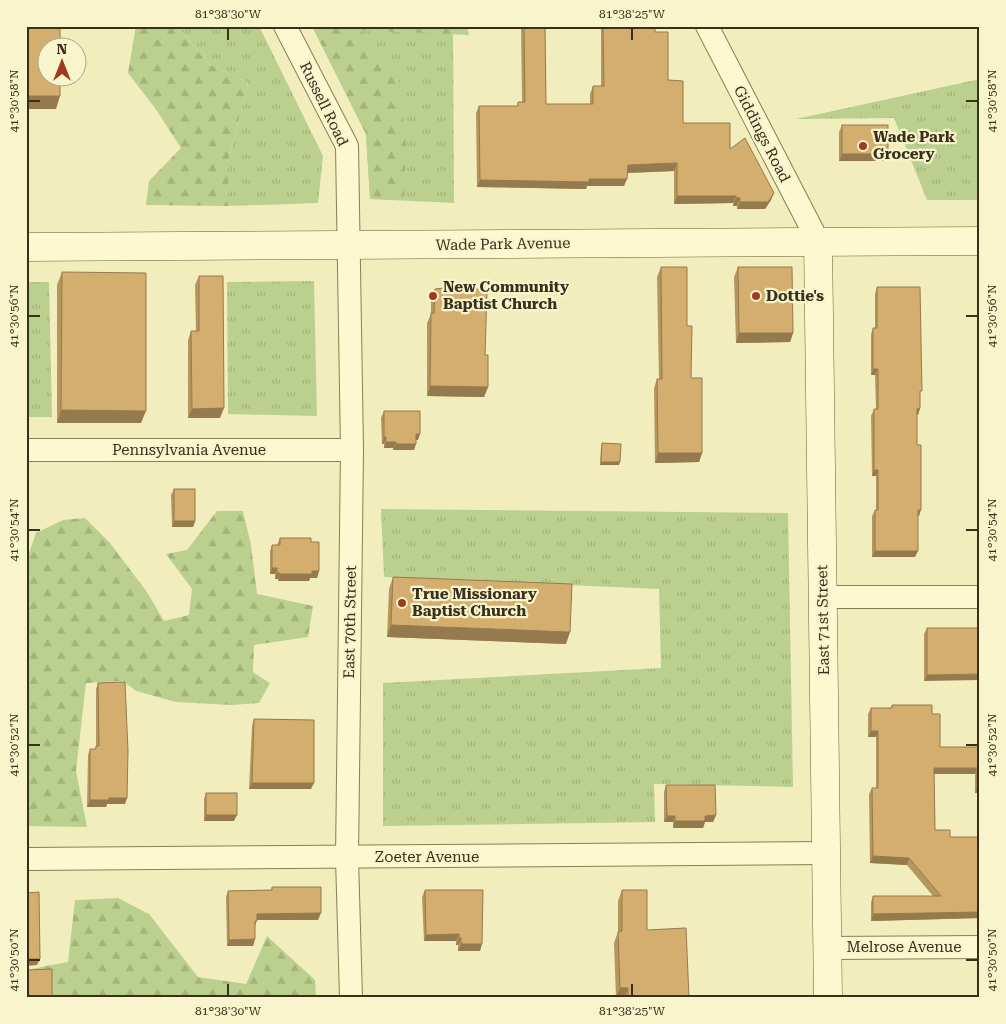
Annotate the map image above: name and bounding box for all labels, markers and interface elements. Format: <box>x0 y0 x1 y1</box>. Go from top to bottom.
text: 81°38'30"W <box>195 7 262 21</box>
text: 81°38'25"W <box>599 7 666 21</box>
north arrow <box>38 38 88 88</box>
text: N <box>57 41 68 57</box>
street label: Russell Road <box>296 59 352 149</box>
text: 41°30'58"N <box>7 69 21 133</box>
text: 41°30'58"N <box>985 69 999 133</box>
street label: Giddings Road <box>730 83 794 186</box>
place label: Wade Park Grocery <box>873 128 956 163</box>
marker: Wade Park Grocery <box>857 140 869 152</box>
street label: Wade Park Avenue <box>435 234 571 254</box>
place label: New Community Baptist Church <box>443 278 569 313</box>
text: 41°30'56"N <box>7 284 21 348</box>
text: 41°30'56"N <box>985 284 999 348</box>
place label: Dottie's <box>766 287 824 305</box>
marker: New Community Baptist Church <box>427 290 439 302</box>
marker: Dottie's <box>750 290 762 302</box>
street label: Pennsylvania Avenue <box>112 441 266 459</box>
text: 41°30'54"N <box>7 498 21 562</box>
text: 41°30'54"N <box>985 498 999 562</box>
street label: East 71st Street <box>813 564 833 675</box>
street label: East 70th Street <box>340 565 360 679</box>
place label: True Missionary Baptist Church <box>412 585 537 620</box>
marker: True Missionary Baptist Church <box>396 597 408 609</box>
text: 41°30'52"N <box>7 713 21 777</box>
text: 41°30'52"N <box>985 713 999 777</box>
street label: Zoeter Avenue <box>375 848 479 866</box>
text: 41°30'50"N <box>7 928 21 992</box>
text: 41°30'50"N <box>985 928 999 992</box>
street label: Melrose Avenue <box>847 938 961 956</box>
text: 81°38'30"W <box>195 1004 262 1018</box>
text: 81°38'25"W <box>599 1004 666 1018</box>

